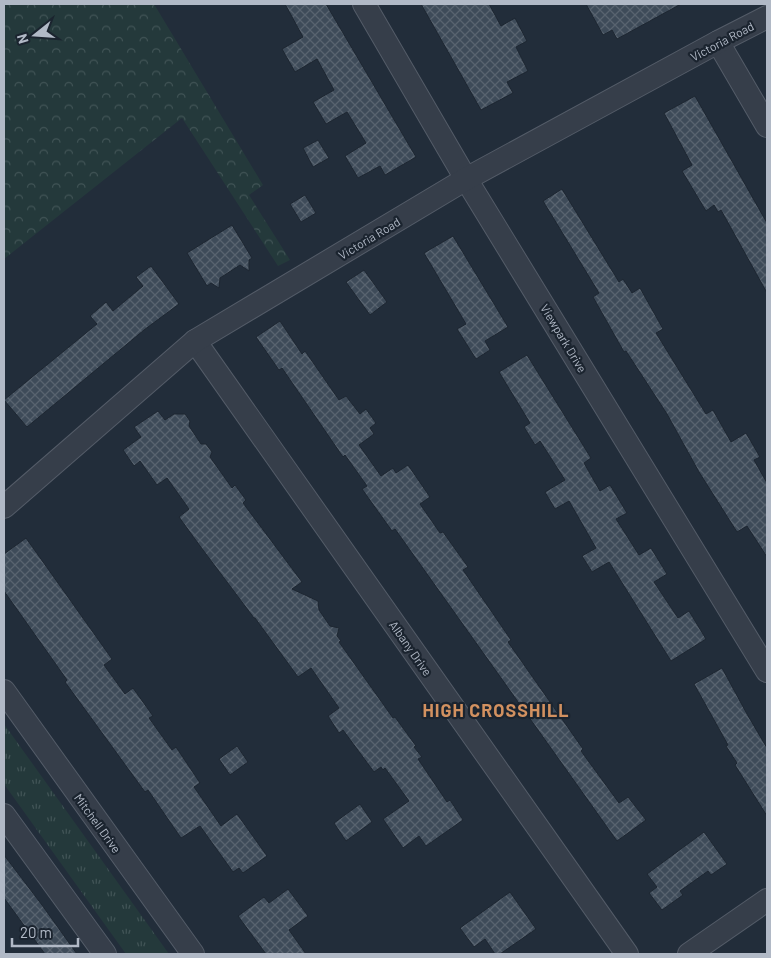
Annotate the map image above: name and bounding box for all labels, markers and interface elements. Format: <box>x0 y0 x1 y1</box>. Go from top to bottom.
north arrow <box>10 10 60 60</box>
street label: Victoria Road <box>688 18 756 64</box>
text: N <box>13 32 32 46</box>
street label: Victoria Road <box>336 214 402 262</box>
street label: Viewpark Drive <box>538 301 590 375</box>
street label: Albany Drive <box>387 618 435 678</box>
district label: HIGH CROSSHILL <box>422 699 570 721</box>
street label: Mitchell Drive <box>72 791 124 855</box>
scale bar <box>12 916 79 948</box>
text: 20 m <box>20 923 52 941</box>

